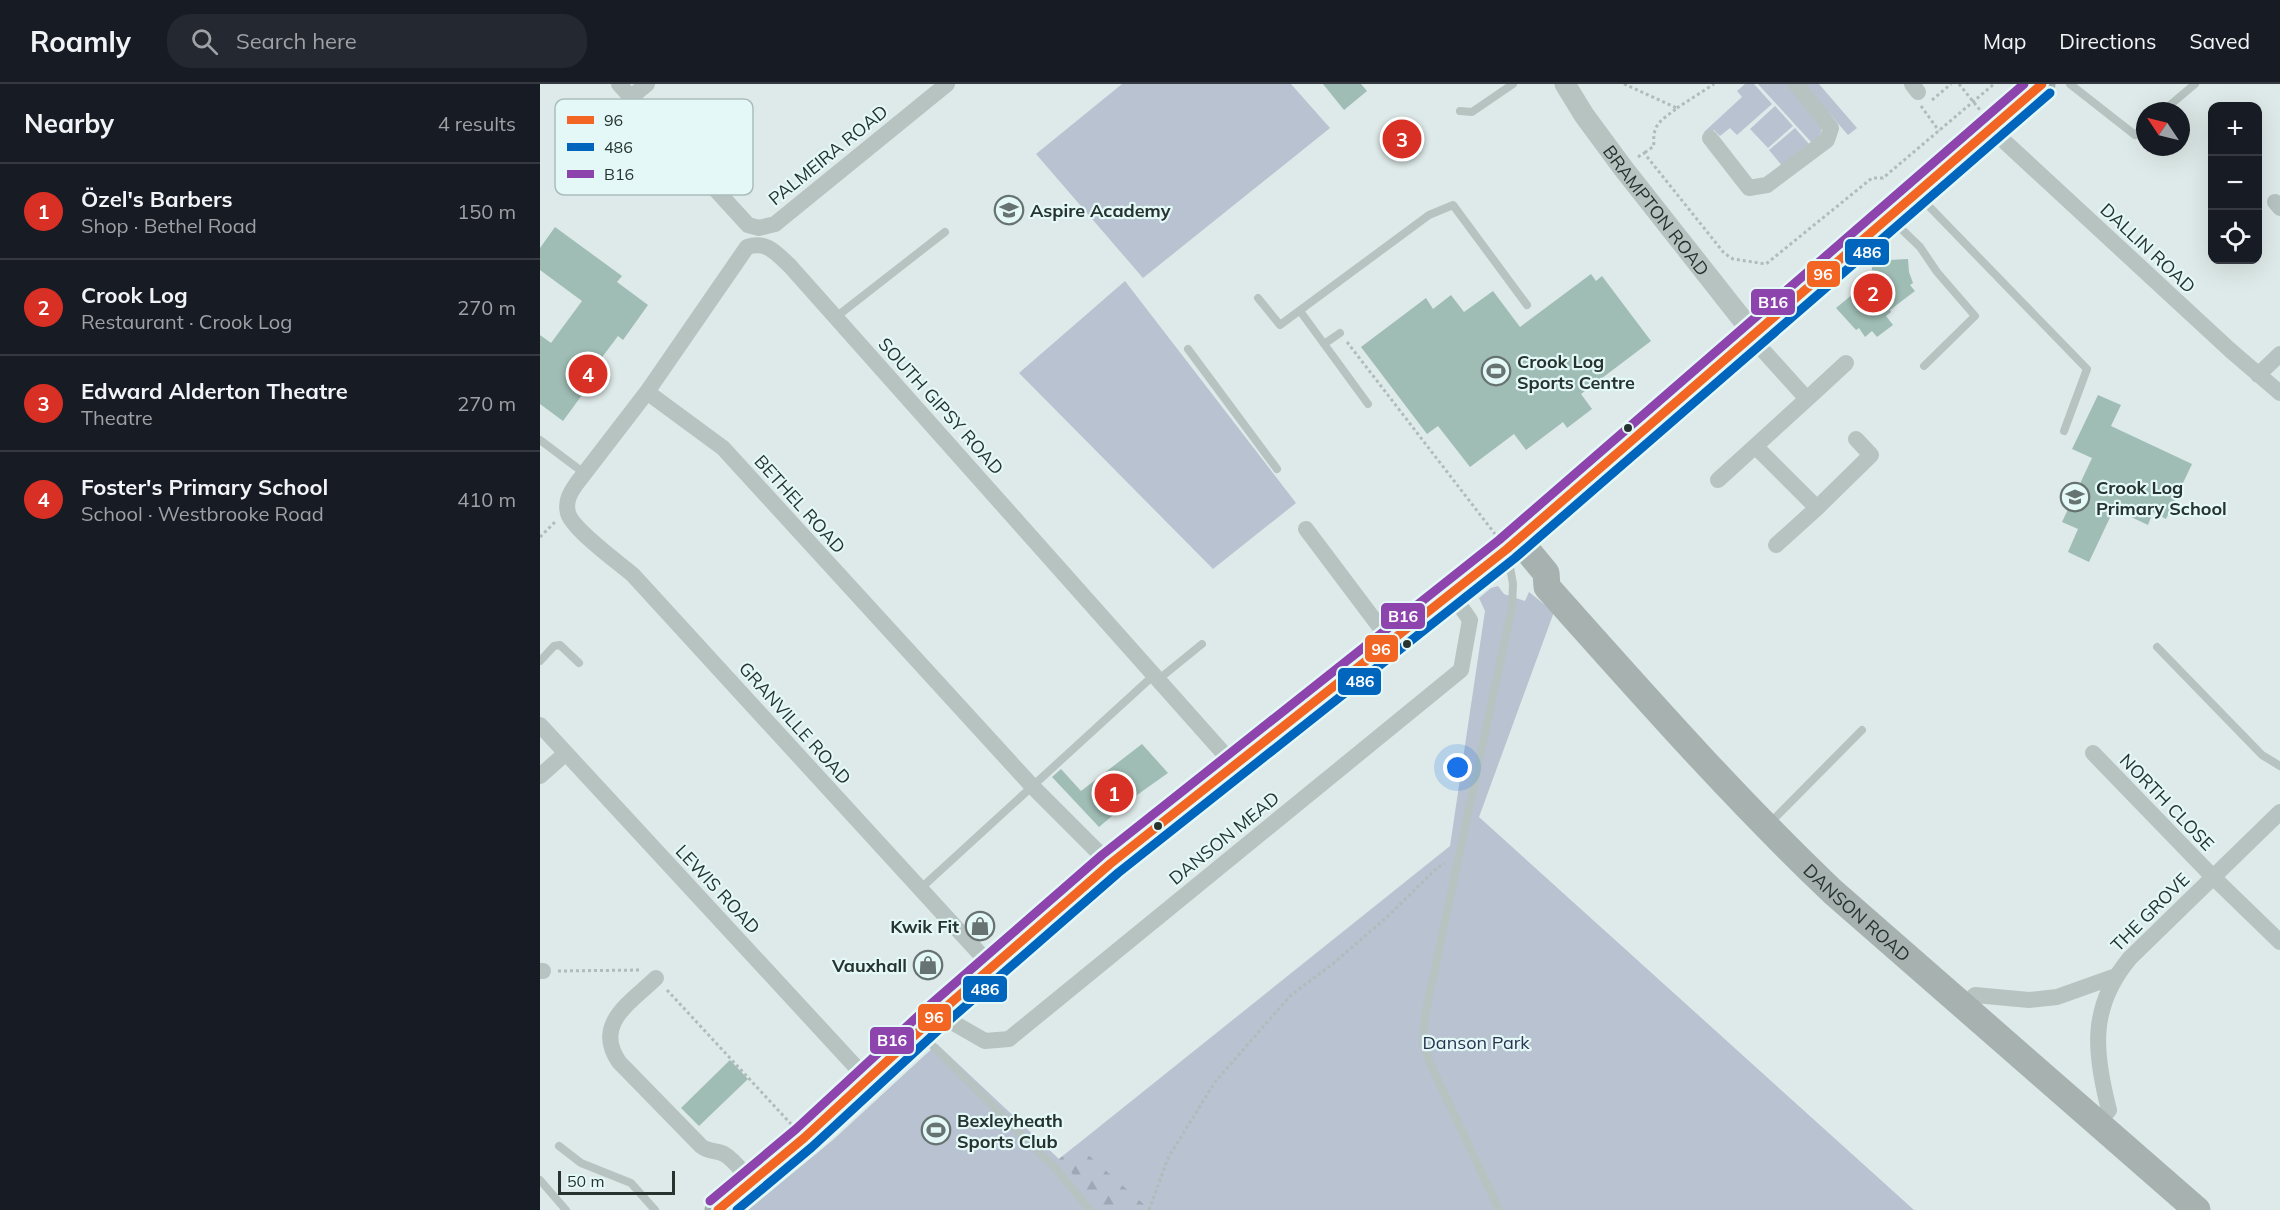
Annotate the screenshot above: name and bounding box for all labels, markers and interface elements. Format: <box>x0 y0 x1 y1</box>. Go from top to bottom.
search box <box>167 14 587 68</box>
text: Roamly <box>30 24 131 59</box>
icon: search <box>188 25 221 58</box>
text: Search here <box>236 27 357 55</box>
text: Map <box>1983 28 2026 54</box>
text: Directions <box>2059 28 2156 54</box>
text: Saved <box>2189 28 2250 54</box>
legend <box>555 99 753 195</box>
street label: PALMEIRA ROAD <box>764 100 892 210</box>
north arrow <box>2136 102 2190 156</box>
map controls <box>2208 102 2262 264</box>
button: + <box>2208 102 2262 156</box>
text: Nearby <box>24 107 114 140</box>
text: 96 <box>604 110 623 130</box>
text: 4 results <box>438 111 516 136</box>
pin: 3 <box>1382 116 1422 162</box>
text: 486 <box>604 137 633 157</box>
street label: BRAMPTON ROAD <box>1598 140 1715 280</box>
button: − <box>2208 156 2262 210</box>
text: B16 <box>604 164 634 184</box>
text: Özel's Barbers <box>81 185 233 213</box>
school or university icon: Aspire Academy <box>993 194 1025 226</box>
street label: DALLIN ROAD <box>2096 198 2200 298</box>
text: 1 <box>38 199 50 224</box>
text: 150 m <box>457 199 516 224</box>
place label: Aspire Academy <box>1030 199 1171 222</box>
button: locate <box>2208 210 2262 264</box>
text: Shop · Bethel Road <box>81 213 257 238</box>
line badge: 486 <box>1844 238 1890 266</box>
text: 486 <box>1853 242 1882 262</box>
line badge: 96 <box>1806 260 1841 288</box>
text: 96 <box>1813 264 1833 284</box>
pin: 2 <box>1854 270 1892 316</box>
text: Crook Log <box>81 281 188 309</box>
line badge: B16 <box>1750 288 1796 316</box>
text: B16 <box>1758 292 1789 312</box>
text: 2 <box>38 295 50 320</box>
text: 270 m <box>457 295 516 320</box>
text: Restaurant · Crook Log <box>81 309 292 334</box>
street label: SOUTH GIPSY ROAD <box>873 333 1009 479</box>
place label: Crook Log Sports Centre <box>1517 350 1635 394</box>
pin: 4 <box>568 352 608 396</box>
sports icon: Crook Log Sports Centre <box>1480 355 1512 387</box>
text: Edward Alderton Theatre <box>81 377 348 405</box>
text: 3 <box>38 391 50 416</box>
text: 270 m <box>457 391 516 416</box>
text: Theatre <box>81 405 153 430</box>
unlabelled marker <box>1622 422 1634 434</box>
street label: BETHEL ROAD <box>750 450 850 558</box>
text: Foster's Primary School <box>81 473 328 501</box>
place label: Crook Log Primary School <box>2096 476 2227 520</box>
school or university icon: Crook Log Primary School <box>2059 481 2091 513</box>
text: 4 <box>38 487 50 512</box>
text: 410 m <box>457 487 516 512</box>
text: School · Westbrooke Road <box>81 501 324 526</box>
line badge: B16 <box>1380 602 1426 630</box>
text: B16 <box>1388 606 1419 626</box>
line badge: 96 <box>1364 634 1399 663</box>
unlabelled marker <box>1401 638 1413 650</box>
text: 96 <box>1371 639 1391 659</box>
street label: GRANVILLE ROAD <box>734 657 856 789</box>
line badge: 486 <box>1337 667 1382 696</box>
text: 486 <box>1346 671 1375 691</box>
street label: NORTH CLOSE <box>2115 749 2219 855</box>
your location <box>1443 753 1472 782</box>
pin: 1 <box>1094 770 1134 816</box>
street label: DANSON MEAD <box>1164 786 1284 890</box>
unlabelled marker <box>1152 820 1164 832</box>
street label: LEWIS ROAD <box>671 840 765 938</box>
street label: DANSON ROAD <box>1799 859 1916 966</box>
street label: THE GROVE <box>2106 868 2194 956</box>
shop icon: Kwik Fit <box>964 910 996 942</box>
place label: Kwik Fit <box>890 915 959 938</box>
shop icon: Vauxhall <box>912 949 944 981</box>
place label: Vauxhall <box>831 954 907 977</box>
line badge: 486 <box>962 975 1008 1003</box>
text: 486 <box>971 979 1000 999</box>
line badge: 96 <box>917 1003 952 1032</box>
text: 96 <box>924 1007 944 1027</box>
line badge: B16 <box>869 1026 915 1055</box>
text: B16 <box>877 1030 908 1050</box>
park label: Danson Park <box>1422 1031 1530 1054</box>
place label: Bexleyheath Sports Club <box>957 1109 1063 1153</box>
sports icon: Bexleyheath Sports Club <box>920 1114 952 1146</box>
scale bar <box>558 1168 675 1196</box>
text: 50 m <box>567 1171 604 1191</box>

